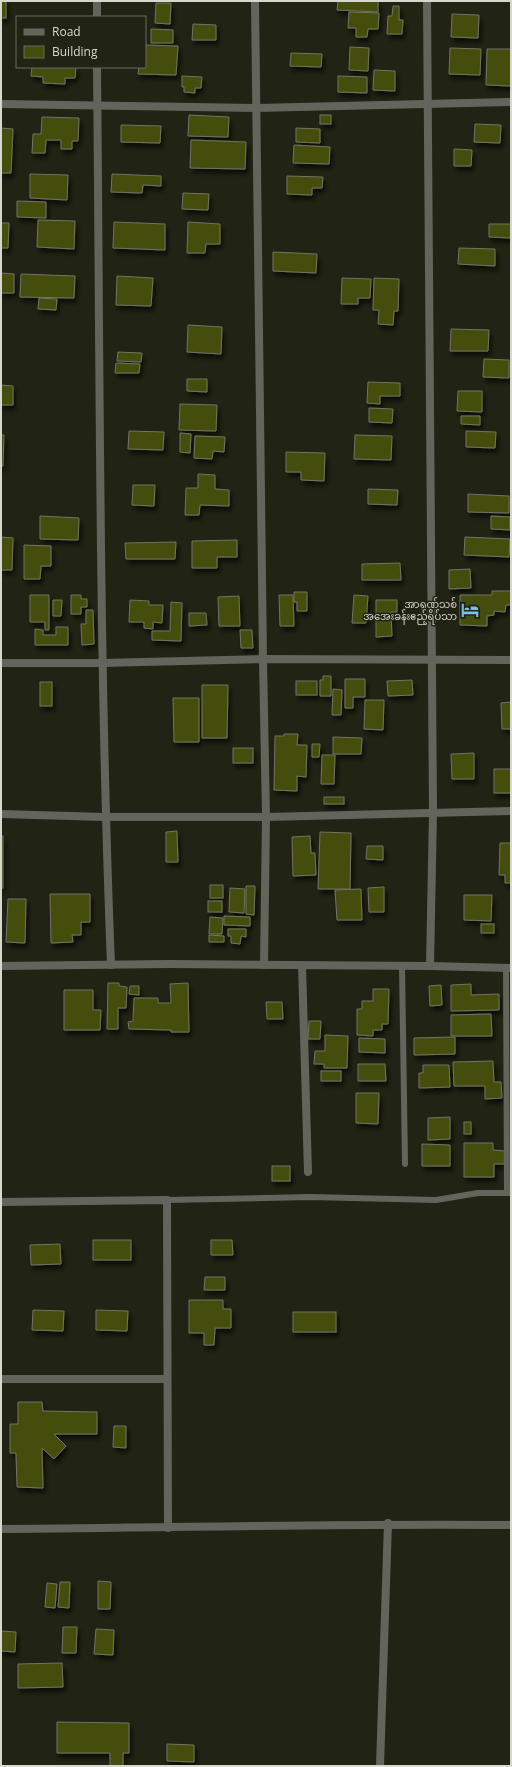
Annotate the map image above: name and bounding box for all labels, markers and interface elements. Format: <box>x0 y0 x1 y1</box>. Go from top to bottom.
legend <box>16 16 146 68</box>
text: Road <box>52 23 81 40</box>
text: Building <box>52 43 98 60</box>
place label: အာရုဏ်သစ် အအေးခန်းဧည့်ရိပ်သာ <box>363 597 457 625</box>
hotel icon: အာရုဏ်သစ် အအေးခန်းဧည့်ရိပ်သာ <box>460 600 480 620</box>

